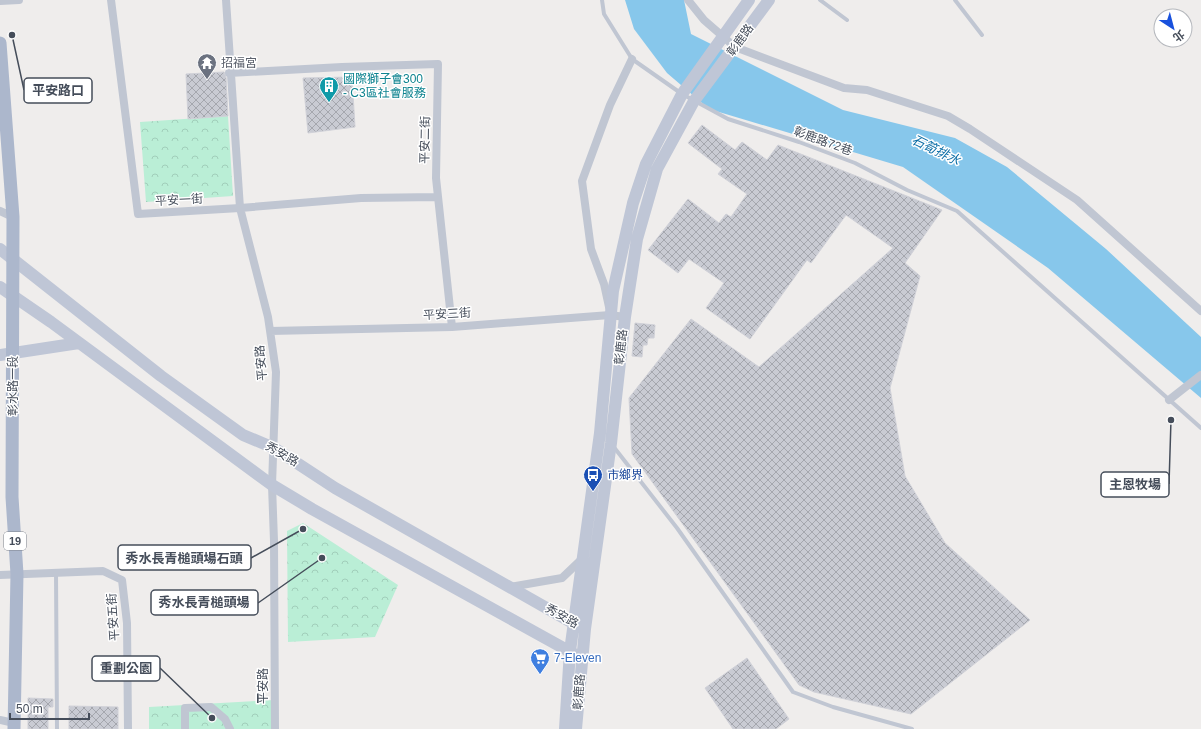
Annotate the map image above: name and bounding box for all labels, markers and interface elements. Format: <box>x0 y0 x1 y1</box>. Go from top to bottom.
north arrow <box>1153 8 1193 48</box>
street label: 彰鹿路 <box>724 21 756 59</box>
text: 北 <box>1171 28 1187 44</box>
temple icon: 招福宮 <box>196 52 218 80</box>
place label: 招福宮 <box>221 56 257 70</box>
place label: 國際獅子會300 - C3區社會服務 <box>343 72 426 100</box>
building icon: 國際獅子會300 - C3區社會服務 <box>318 75 340 103</box>
callout: 平安路口 <box>24 78 92 103</box>
text: 平安路口 <box>32 83 84 98</box>
street label: 平安二街 <box>418 116 432 164</box>
street label: 彰鹿路72巷 <box>792 124 854 158</box>
water label: 石筍排水 <box>909 132 964 169</box>
street label: 平安一街 <box>155 192 203 208</box>
street label: 平安三街 <box>423 306 471 322</box>
street label: 彰鹿路 <box>612 328 630 366</box>
street label: 平安路 <box>252 344 270 382</box>
street label: 彰水路一段 <box>6 356 20 416</box>
street label: 秀安路 <box>263 439 301 469</box>
bus stop icon: 市鄉界 <box>582 464 604 492</box>
place label: 市鄉界 <box>607 468 643 482</box>
callout: 主恩牧場 <box>1101 472 1169 497</box>
text: 主恩牧場 <box>1109 477 1161 492</box>
road number: 19 <box>4 532 26 550</box>
callout: 秀水長青槌頭場石頭 <box>118 545 251 570</box>
text: 秀水長青槌頭場石頭 <box>125 551 243 566</box>
callout: 秀水長青槌頭場 <box>151 590 258 615</box>
street label: 平安五街 <box>104 593 122 641</box>
text: 秀水長青槌頭場 <box>158 595 250 610</box>
street label: 秀安路 <box>543 601 581 631</box>
supermarket icon: 7-Eleven <box>529 647 551 675</box>
place label: 7-Eleven <box>554 651 601 665</box>
callout: 重劃公園 <box>92 656 160 681</box>
text: 重劃公園 <box>100 661 152 676</box>
street label: 平安路 <box>256 668 270 704</box>
street label: 彰鹿路 <box>571 674 587 710</box>
scale bar <box>10 695 89 721</box>
text: 50 m <box>16 702 43 716</box>

